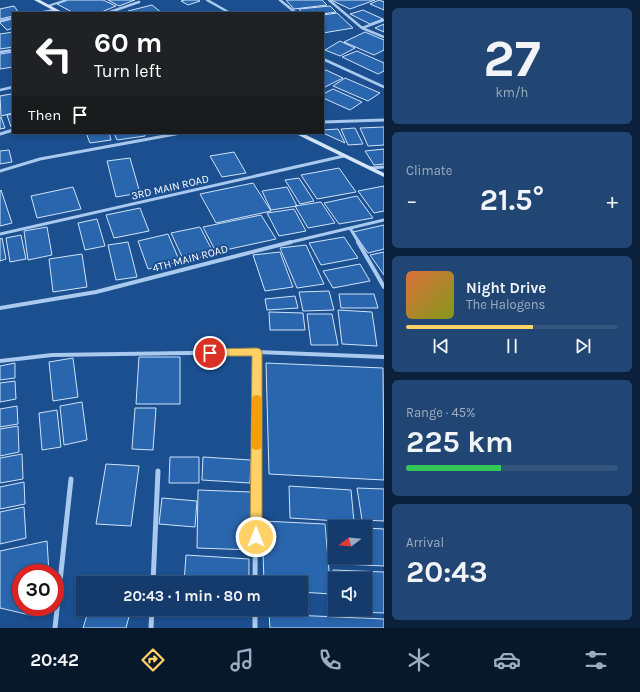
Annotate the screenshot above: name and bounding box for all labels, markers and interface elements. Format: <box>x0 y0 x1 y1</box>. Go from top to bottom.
text: 60 m <box>94 26 162 59</box>
icon: left <box>28 28 80 80</box>
text: 27 <box>483 28 541 89</box>
text: Turn left <box>94 60 162 82</box>
text: km/h <box>496 85 528 100</box>
icon: arrive <box>69 104 91 126</box>
text: Then <box>28 106 61 124</box>
text: Climate <box>406 163 452 178</box>
street label: 3RD MAIN ROAD <box>130 172 210 203</box>
text: 21.5° <box>480 182 544 218</box>
text: − <box>406 188 418 214</box>
text: + <box>606 188 618 214</box>
street label: 4TH MAIN ROAD <box>151 242 229 275</box>
text: Night Drive <box>466 279 546 297</box>
text: The Halogens <box>466 297 545 312</box>
icon: previous <box>430 335 452 357</box>
icon: pause <box>501 335 523 357</box>
icon: next <box>572 335 594 357</box>
pin <box>193 336 227 370</box>
icon: arrive <box>199 342 221 364</box>
text: Range · 45% <box>406 405 476 420</box>
text: 225 km <box>406 424 514 460</box>
position arrow <box>235 516 277 558</box>
north arrow <box>328 520 372 564</box>
map controls <box>328 520 372 616</box>
text: Arrival <box>406 535 444 550</box>
text: 20:43 <box>406 554 488 590</box>
speed limit sign: 30 <box>12 564 64 616</box>
button: sound <box>328 572 372 616</box>
text: 20:43 · 1 min · 80 m <box>123 587 261 605</box>
icon: directions <box>139 646 167 674</box>
icon: music <box>228 646 256 674</box>
icon: phone <box>316 646 344 674</box>
icon: climate <box>405 646 433 674</box>
icon: car <box>493 646 521 674</box>
icon: filters <box>582 646 610 674</box>
text: 20:42 <box>30 649 79 671</box>

